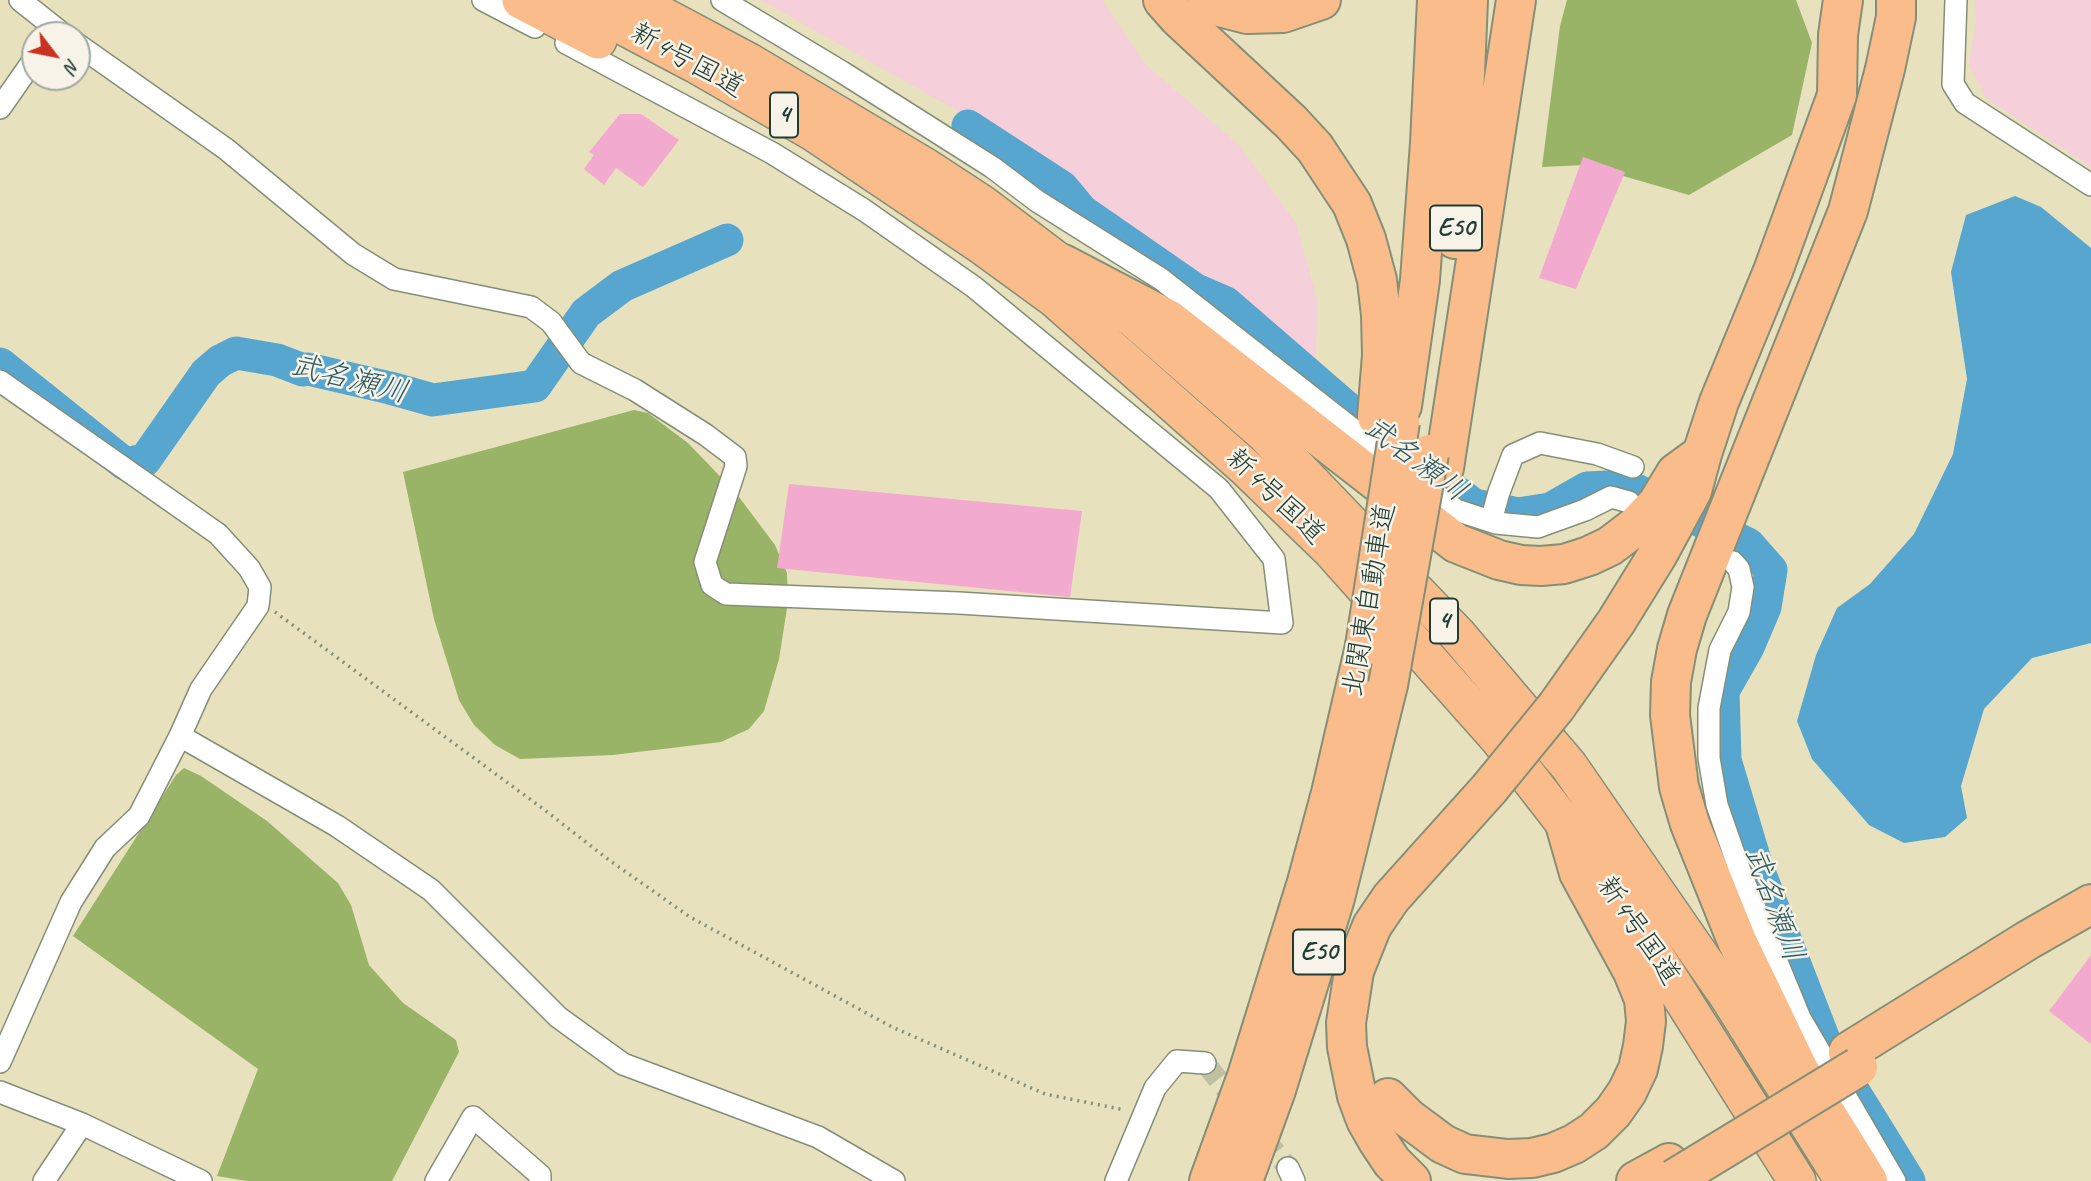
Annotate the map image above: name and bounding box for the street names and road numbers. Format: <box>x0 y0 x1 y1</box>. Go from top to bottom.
street label: 新4号国道 <box>624 16 750 106</box>
road number: 4 <box>770 92 798 138</box>
road number: E50 <box>1430 205 1482 250</box>
street label: 新4号国道 <box>1219 442 1331 552</box>
street label: 北関東自動車道 <box>1336 501 1404 699</box>
road number: 4 <box>1430 598 1458 643</box>
street label: 新4号国道 <box>1589 870 1687 992</box>
road number: E50 <box>1293 930 1345 974</box>

